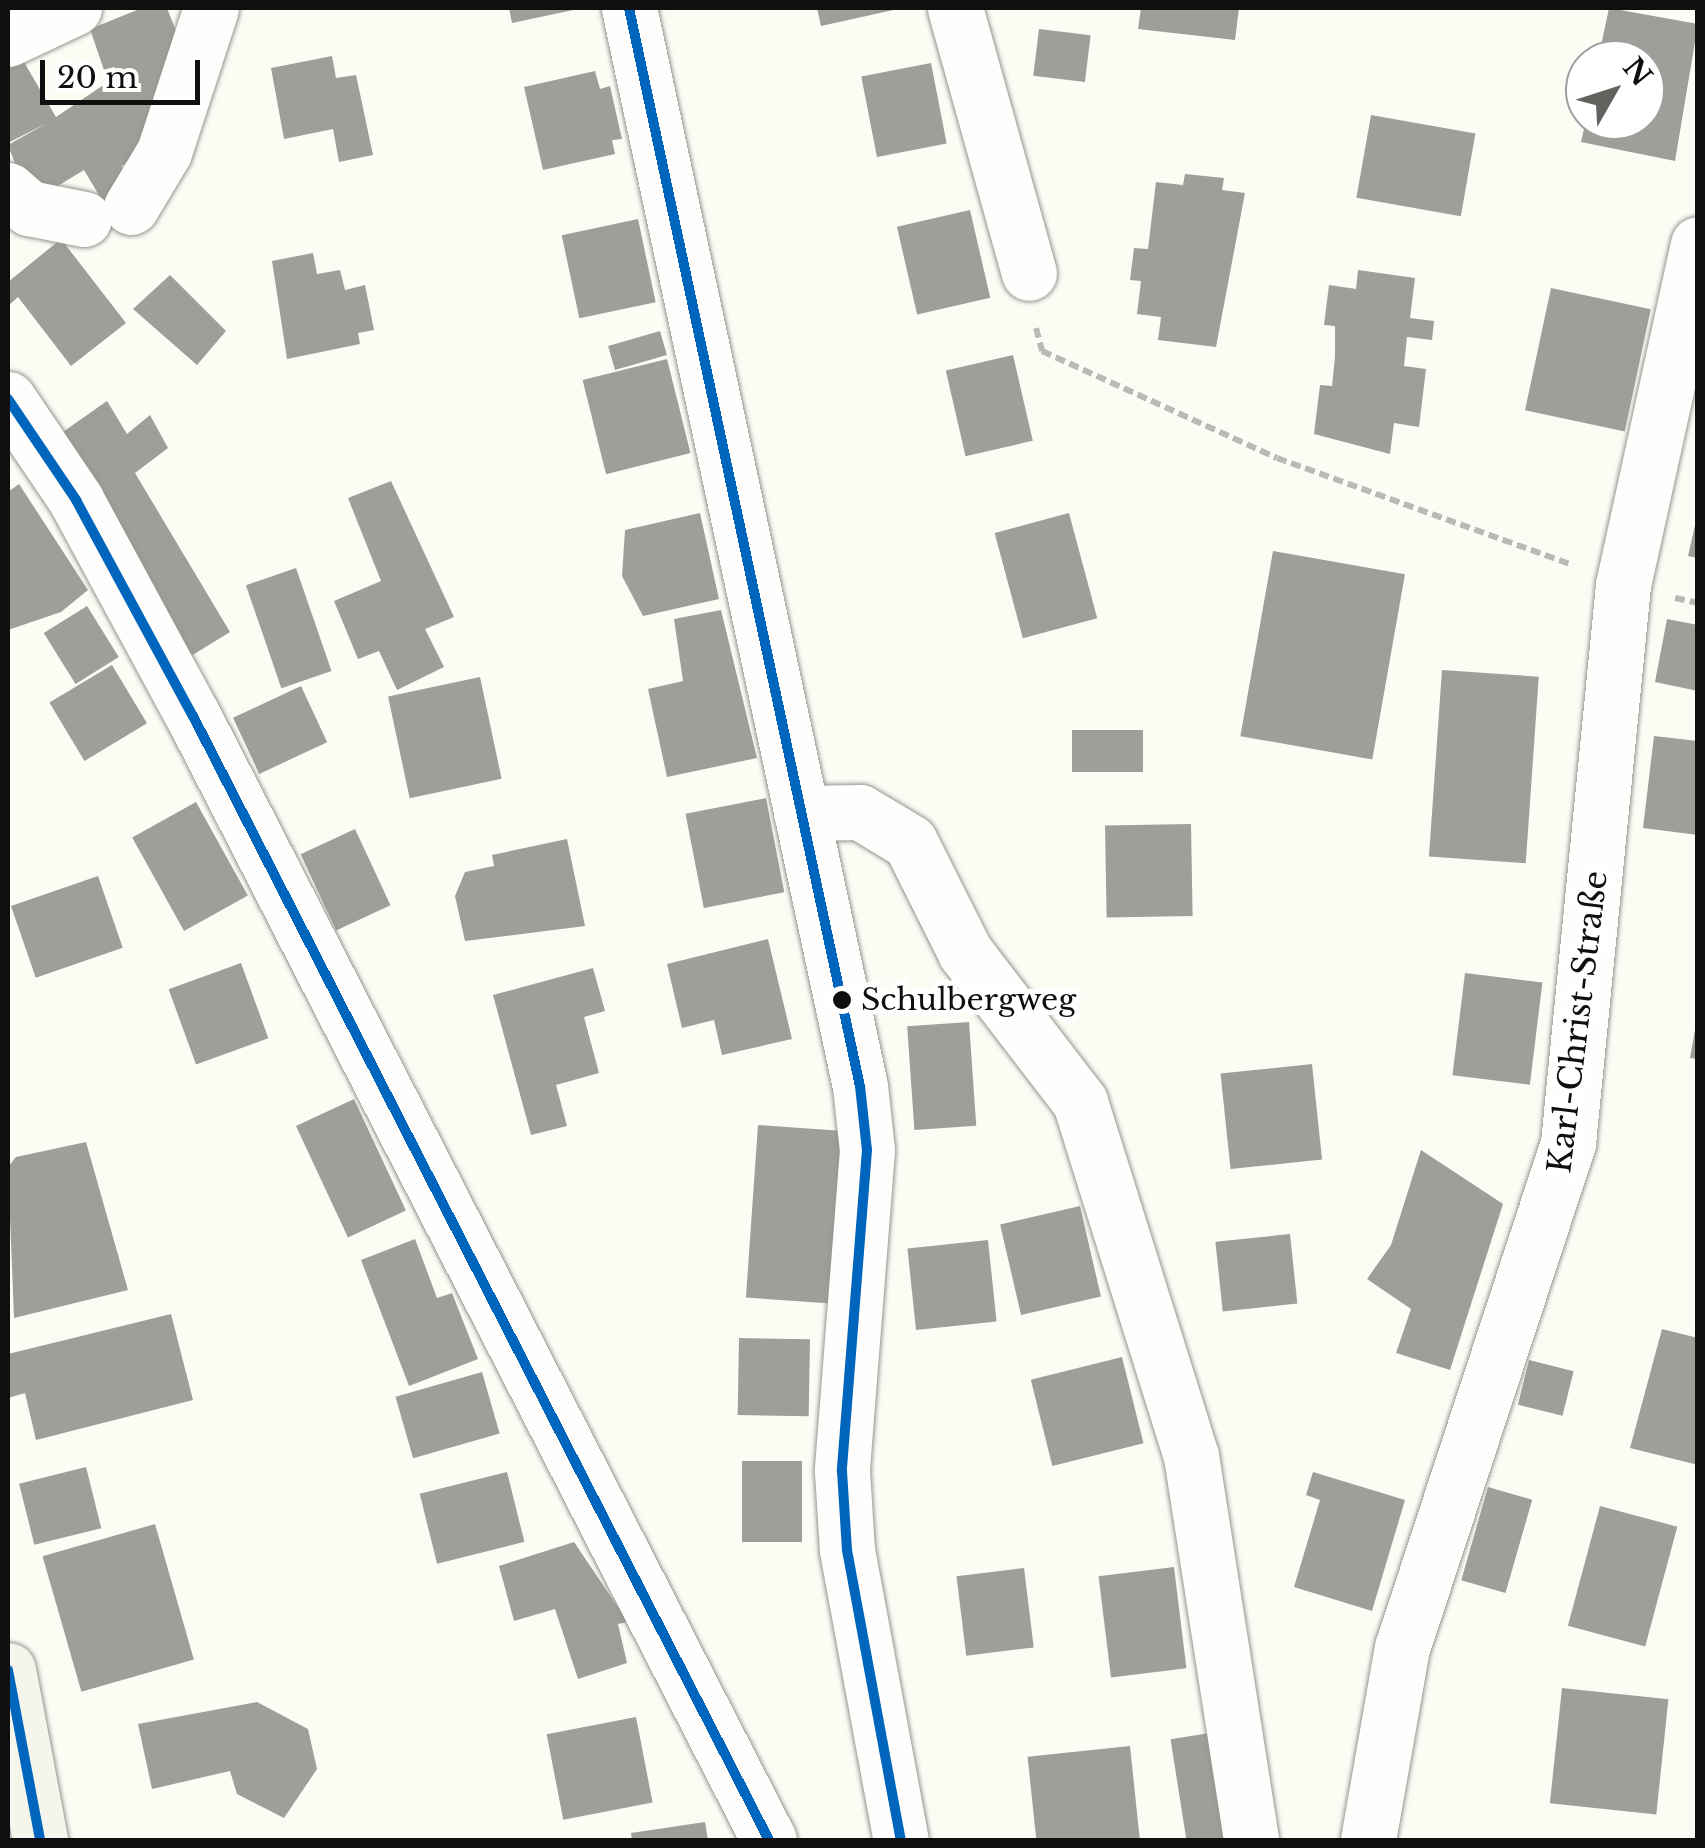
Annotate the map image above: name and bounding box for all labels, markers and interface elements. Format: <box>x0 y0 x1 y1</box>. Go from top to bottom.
scale bar <box>45 40 205 102</box>
north arrow <box>1565 40 1665 140</box>
text: N <box>1615 51 1659 93</box>
text: 20 m <box>57 59 138 96</box>
street label: Karl-Christ-Straße <box>1540 869 1616 1175</box>
place label: Schulbergweg <box>861 982 1076 1018</box>
marker: Schulbergweg <box>832 990 852 1010</box>

